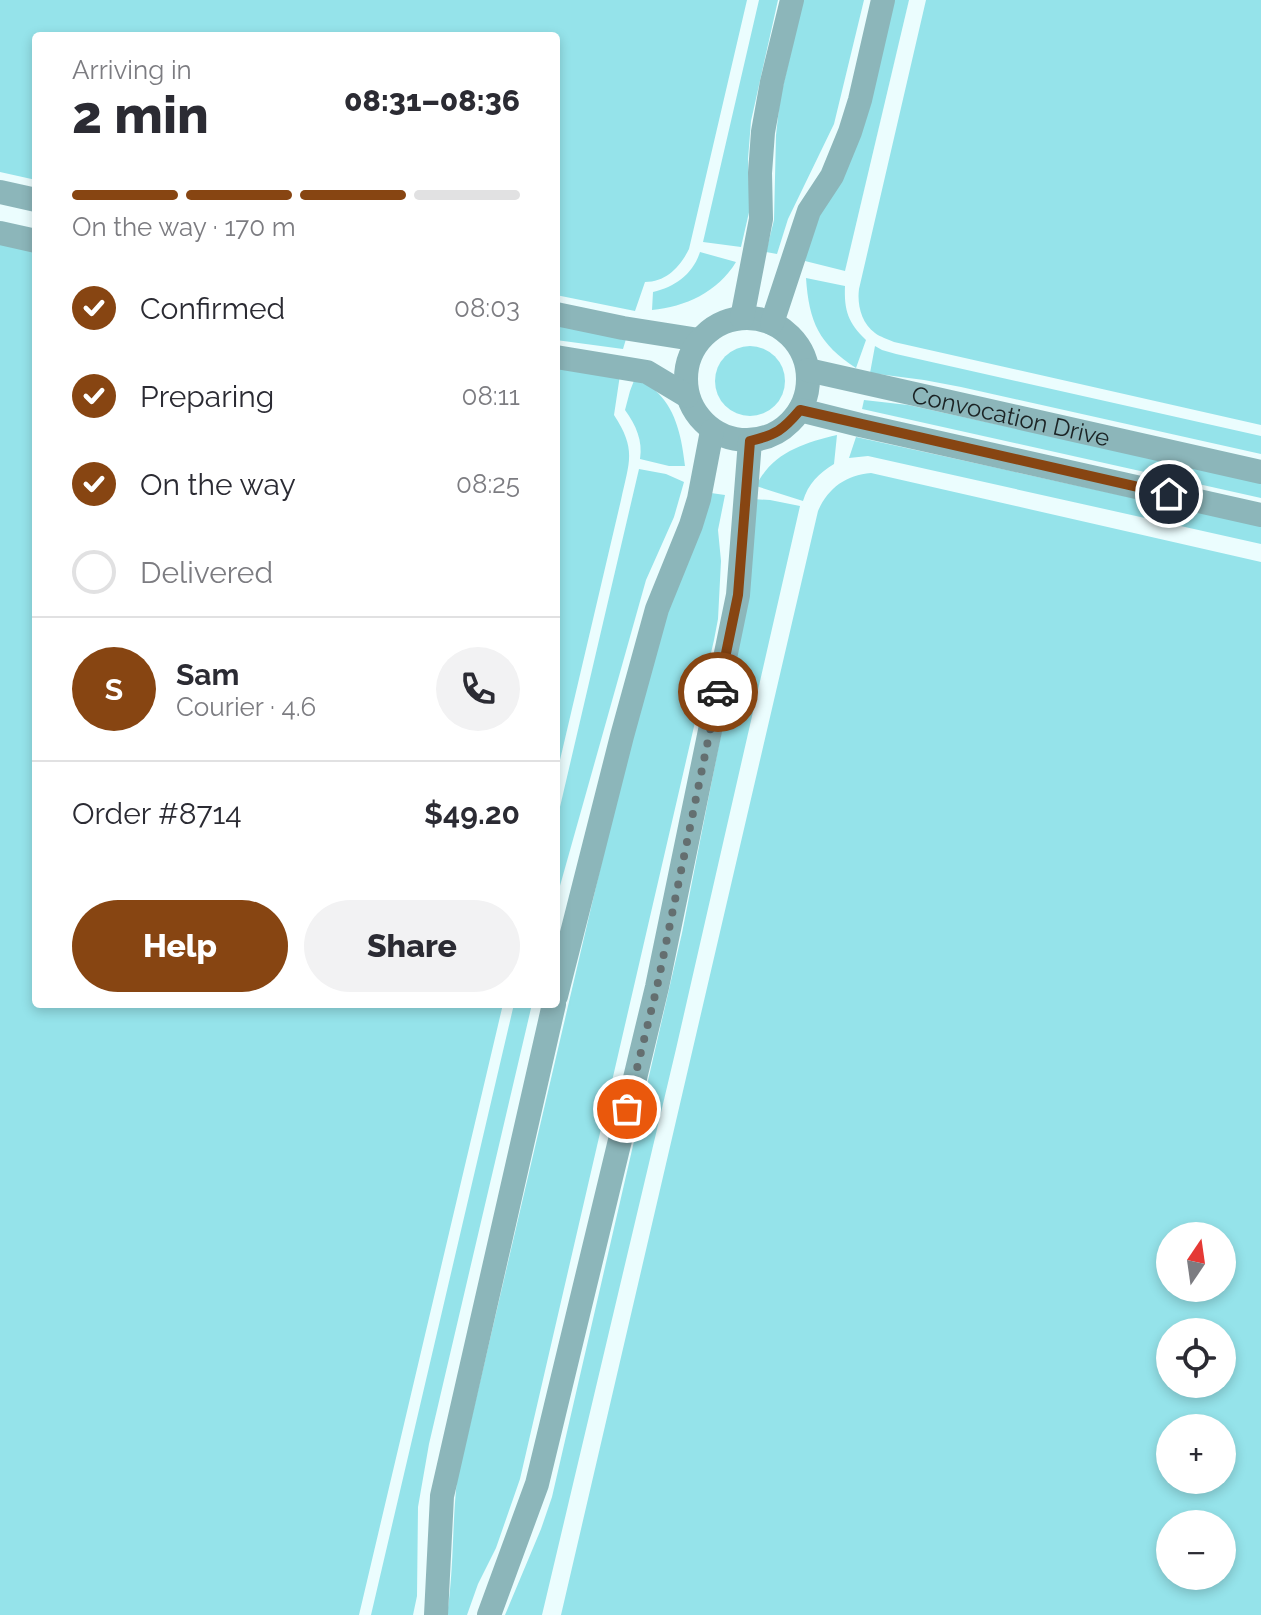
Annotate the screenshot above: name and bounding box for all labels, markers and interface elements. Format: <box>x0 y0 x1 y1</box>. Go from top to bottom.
text: Arriving in <box>72 55 192 85</box>
text: 08:31–08:36 <box>344 83 520 118</box>
text: 2 min <box>72 84 209 145</box>
text: On the way · 170 m <box>72 212 296 242</box>
icon: check <box>72 286 116 330</box>
text: Confirmed <box>140 291 285 326</box>
text: 08:03 <box>454 293 520 323</box>
icon: check <box>72 374 116 418</box>
text: Preparing <box>140 379 274 414</box>
street label: Convocation Drive <box>909 379 1113 452</box>
text: 08:11 <box>462 381 520 411</box>
pin <box>1135 460 1203 528</box>
icon: check <box>72 462 116 506</box>
text: On the way <box>140 467 296 502</box>
text: 08:25 <box>456 469 520 499</box>
icon: home <box>1147 472 1191 516</box>
text: Delivered <box>140 555 273 590</box>
button: phone <box>436 647 520 731</box>
courier <box>678 652 758 732</box>
text: Sam <box>176 657 239 692</box>
icon: car <box>696 670 740 714</box>
text: S <box>105 672 123 707</box>
text: Courier · 4.6 <box>176 692 316 722</box>
text: Order #8714 <box>72 796 242 831</box>
text: $49.20 <box>424 796 520 831</box>
button: Help <box>72 900 288 992</box>
button: Share <box>304 900 520 992</box>
pin <box>593 1075 661 1143</box>
icon: bag <box>605 1087 649 1131</box>
north arrow <box>1156 1222 1236 1302</box>
map controls <box>1156 1222 1236 1590</box>
button: locate <box>1156 1318 1236 1398</box>
button: + <box>1156 1414 1236 1494</box>
button: − <box>1156 1510 1236 1590</box>

